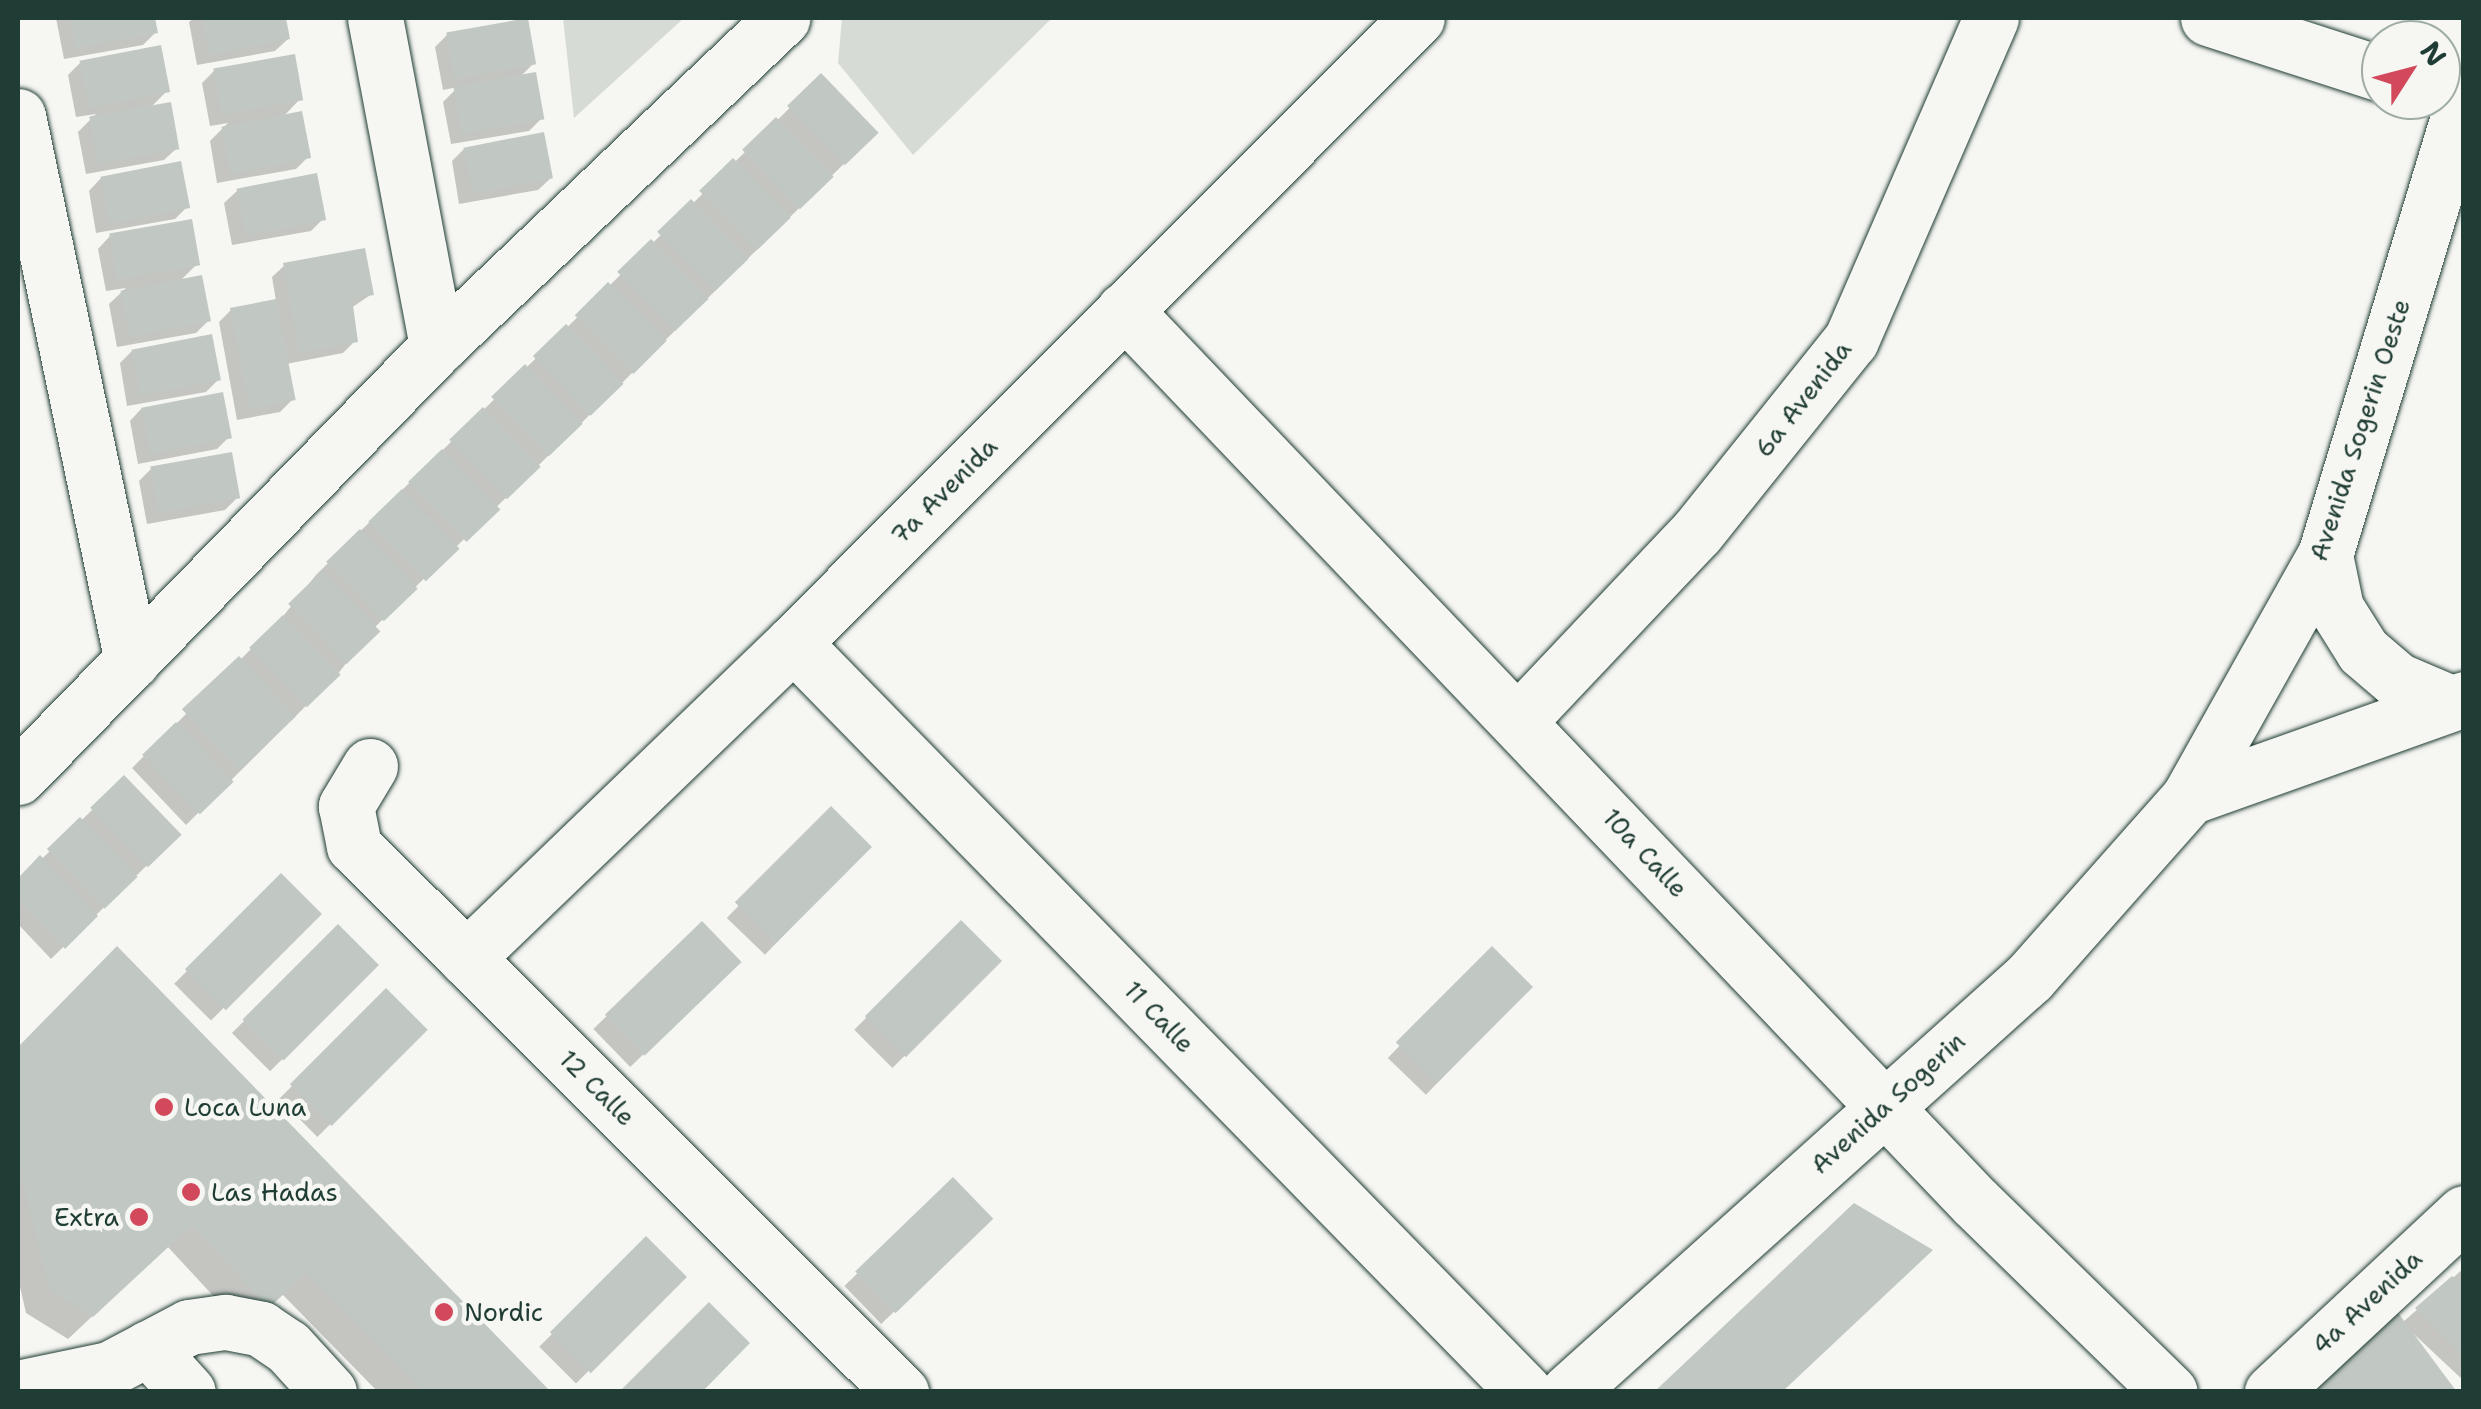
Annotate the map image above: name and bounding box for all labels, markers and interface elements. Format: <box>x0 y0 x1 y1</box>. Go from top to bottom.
north arrow <box>2361 20 2461 120</box>
text: N <box>2412 33 2456 74</box>
street label: Avenida Sogerin Oeste <box>2303 295 2417 565</box>
street label: 6a Avenida <box>1748 335 1858 463</box>
street label: 7a Avenida <box>884 431 1004 551</box>
street label: 10a Calle <box>1596 803 1694 903</box>
street label: 11 Calle <box>1118 975 1200 1059</box>
street label: Avenida Sogerin <box>1805 1026 1971 1180</box>
street label: 12 Calle <box>553 1044 641 1132</box>
place label: Loca Luna <box>184 1092 306 1122</box>
marker: Loca Luna <box>153 1096 175 1118</box>
place label: Las Hadas <box>211 1177 338 1207</box>
marker: Las Hadas <box>180 1181 202 1203</box>
place label: Extra <box>54 1202 119 1232</box>
marker: Extra <box>128 1206 150 1228</box>
street label: 4a Avenida <box>2306 1244 2428 1360</box>
place label: Nordic <box>464 1297 543 1327</box>
marker: Nordic <box>433 1301 455 1323</box>

